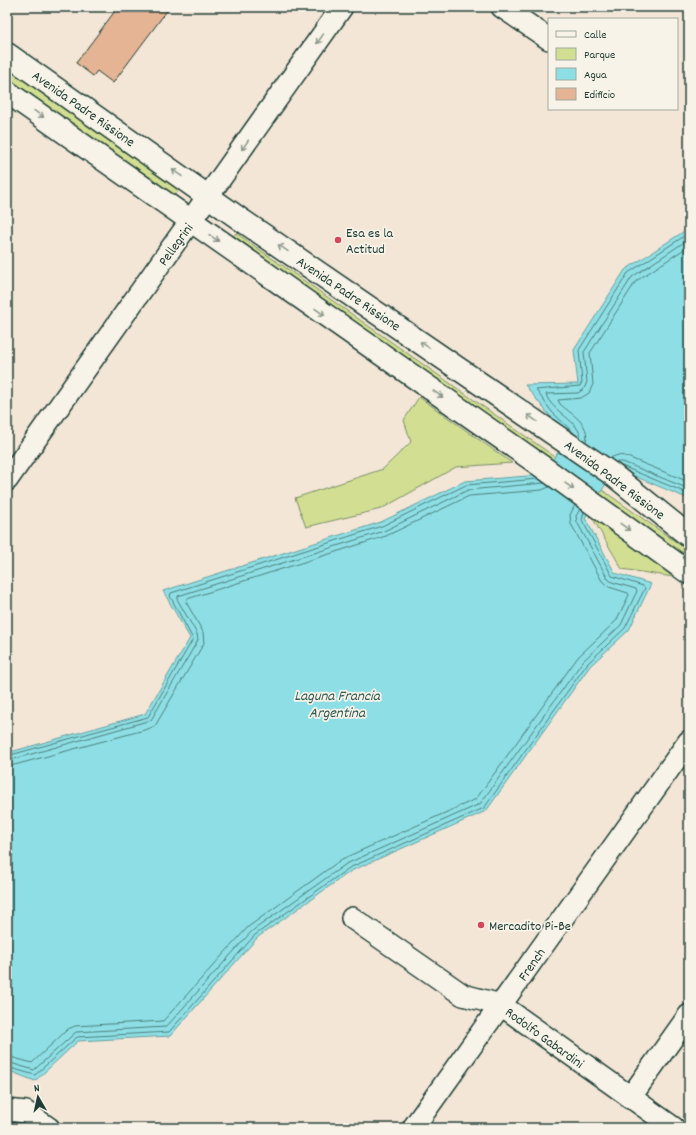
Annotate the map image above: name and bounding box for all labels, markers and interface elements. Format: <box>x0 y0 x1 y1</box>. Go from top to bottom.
legend <box>548 18 678 110</box>
text: Calle <box>584 27 607 44</box>
one-way arrow <box>316 33 324 44</box>
text: Parque <box>584 47 615 64</box>
street label: Avenida Padre Rissione <box>27 67 138 153</box>
text: Agua <box>584 67 607 84</box>
text: Edificio <box>584 87 615 104</box>
one-way arrow <box>33 110 44 118</box>
one-way arrow <box>241 140 249 151</box>
one-way arrow <box>171 169 182 177</box>
street label: Pellegrini <box>154 219 199 271</box>
place label: Esa es la Actitud <box>346 224 394 260</box>
one-way arrow <box>208 234 219 242</box>
marker: Esa es la Actitud <box>333 235 343 245</box>
one-way arrow <box>278 244 289 252</box>
street label: Avenida Padre Rissione <box>292 252 404 337</box>
one-way arrow <box>315 308 326 316</box>
one-way arrow <box>420 341 431 349</box>
one-way arrow <box>433 390 444 398</box>
one-way arrow <box>527 414 538 422</box>
street label: Avenida Padre Rissione <box>559 436 668 525</box>
one-way arrow <box>563 482 574 490</box>
one-way arrow <box>620 523 631 531</box>
water label: Laguna Francia Argentina <box>294 686 381 725</box>
place label: Mercadito Pi-Be <box>489 917 571 937</box>
marker: Mercadito Pi-Be <box>476 920 486 930</box>
street label: French <box>514 945 551 986</box>
street label: Rodolfo Gabardini <box>500 1003 588 1074</box>
north arrow <box>18 1077 58 1117</box>
text: N <box>33 1081 41 1097</box>

